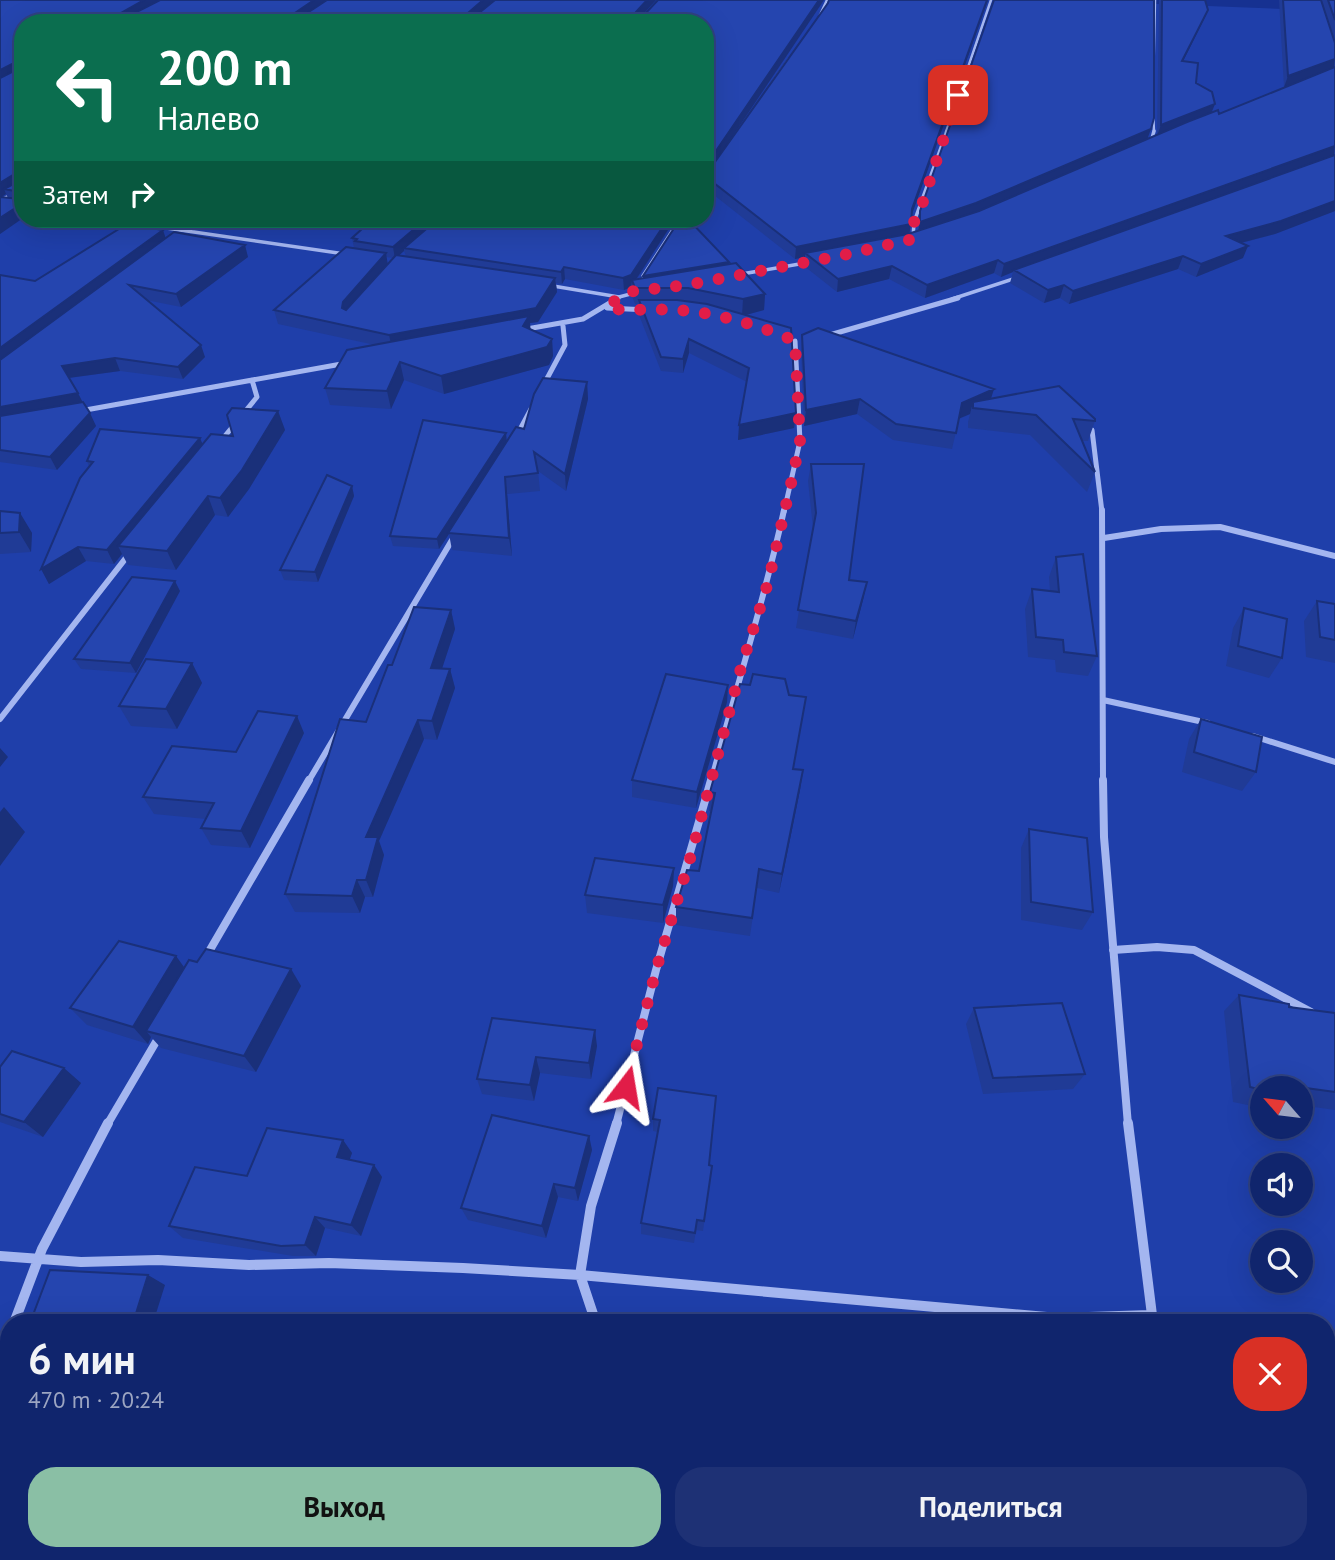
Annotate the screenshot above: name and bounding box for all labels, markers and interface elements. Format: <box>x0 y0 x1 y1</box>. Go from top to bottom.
text: 200 m <box>157 35 292 99</box>
icon: left <box>42 42 133 133</box>
pin <box>928 65 988 125</box>
icon: arrive <box>939 76 977 114</box>
text: Налево <box>157 97 260 139</box>
icon: right <box>123 175 161 213</box>
text: Затем <box>42 178 109 211</box>
position arrow <box>589 1050 663 1124</box>
north arrow <box>1250 1076 1312 1139</box>
map controls <box>1250 1076 1313 1293</box>
button: sound <box>1250 1153 1313 1216</box>
button: search <box>1250 1230 1313 1293</box>
text: 6 мин <box>28 1331 136 1386</box>
button: close <box>1233 1337 1307 1411</box>
text: 470 m · 20:24 <box>28 1385 164 1414</box>
button: Выход <box>28 1467 661 1547</box>
button: Поделиться <box>675 1467 1307 1547</box>

